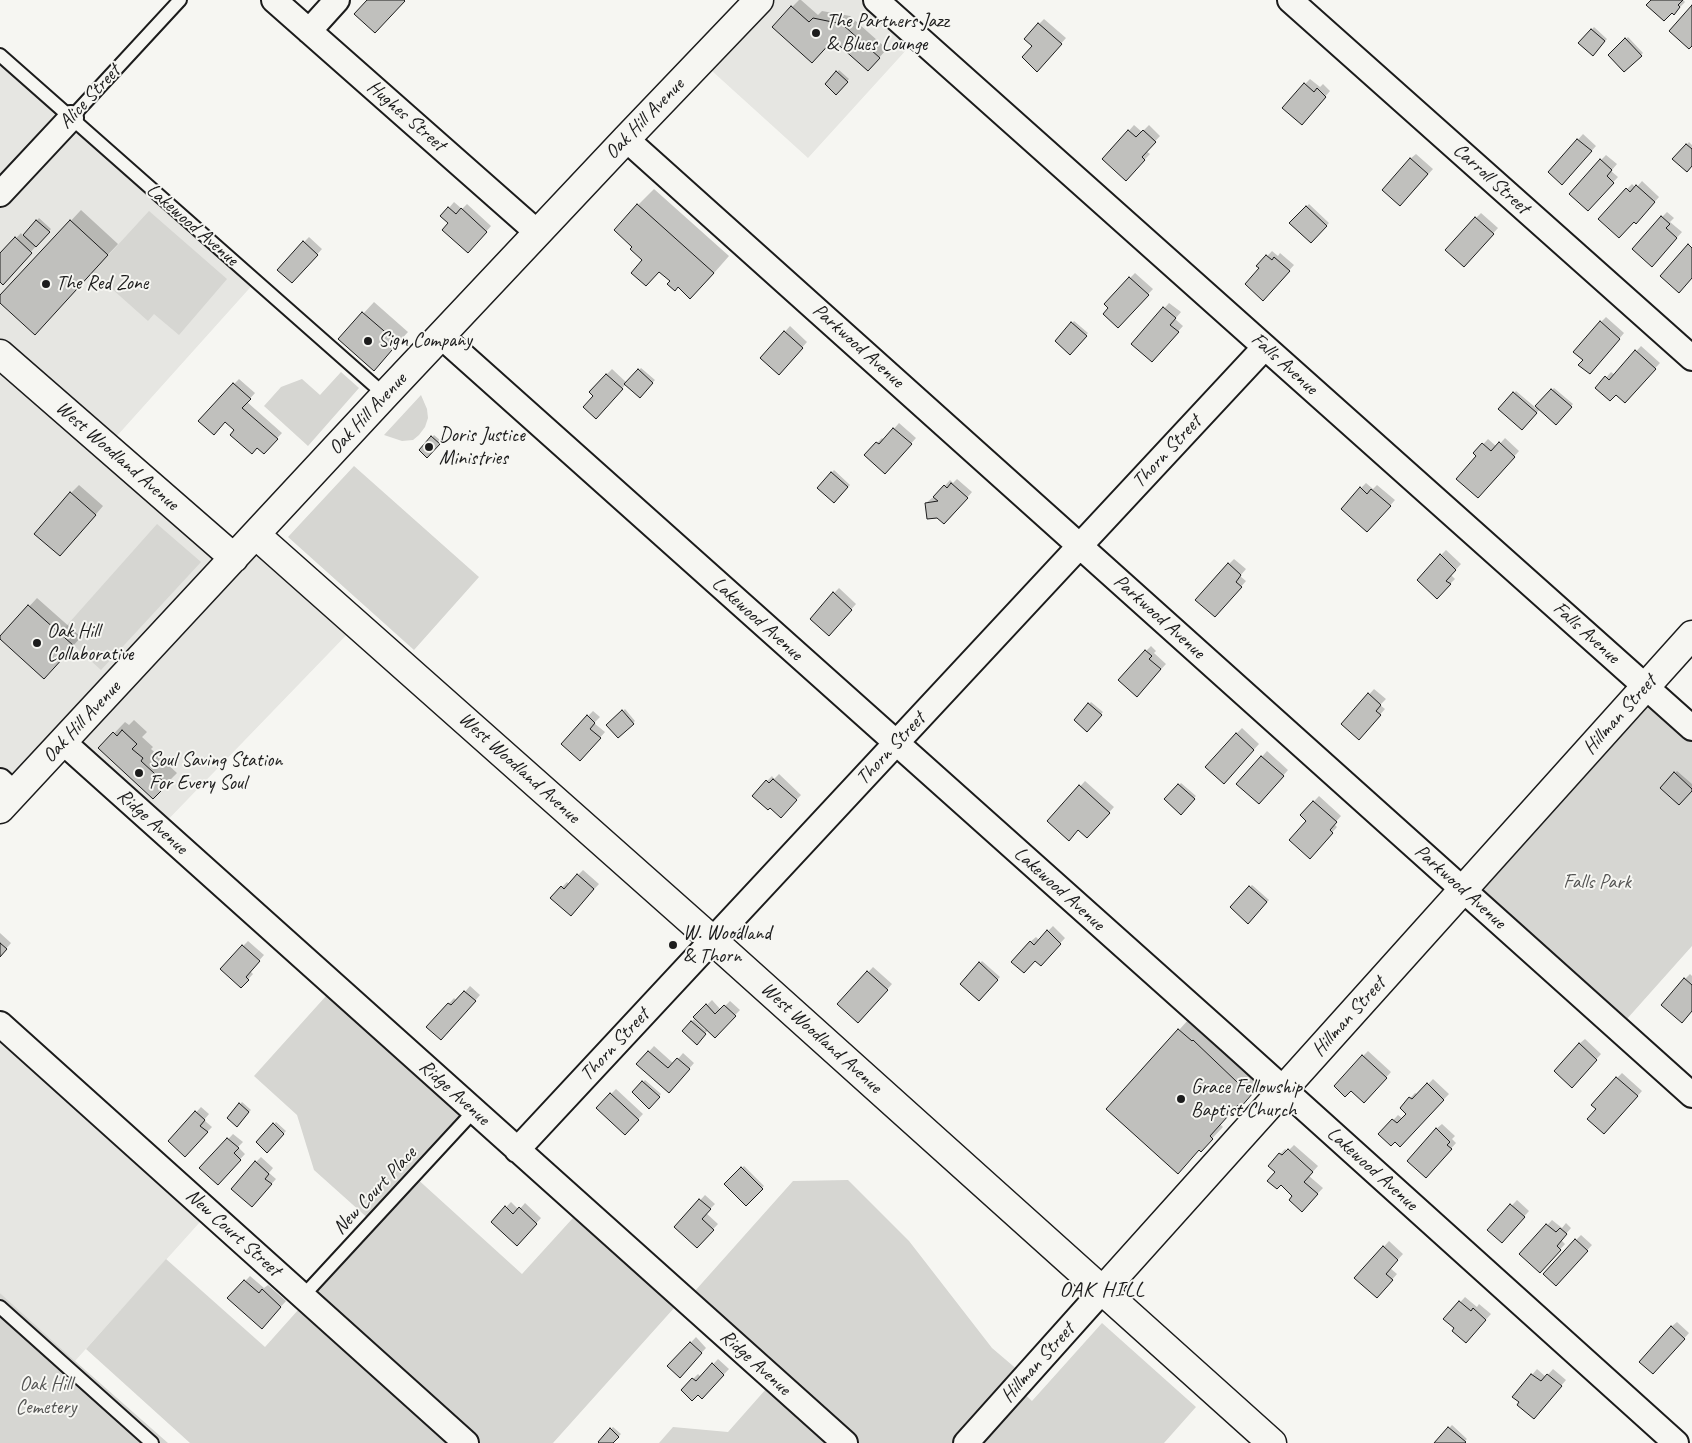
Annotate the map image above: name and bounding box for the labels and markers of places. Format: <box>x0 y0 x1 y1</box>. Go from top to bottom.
place label: The Partners Jazz & Blues Lounge <box>826 10 949 57</box>
marker: The Partners Jazz & Blues Lounge <box>810 27 822 39</box>
place label: The Red Zone <box>56 272 148 296</box>
marker: The Red Zone <box>40 278 52 290</box>
place label: Sign Company <box>378 329 472 353</box>
marker: Sign Company <box>362 335 374 347</box>
place label: Doris Justice Ministries <box>439 424 525 471</box>
marker: Doris Justice Ministries <box>423 441 435 453</box>
place label: Oak Hill Collaborative <box>47 620 133 667</box>
marker: Oak Hill Collaborative <box>31 637 43 649</box>
place label: Soul Saving Station For Every Soul <box>149 749 282 796</box>
marker: Soul Saving Station For Every Soul <box>133 767 145 779</box>
place label: W. Woodland & Thorn <box>683 922 771 969</box>
marker: W. Woodland & Thorn <box>667 939 679 951</box>
place label: Grace Fellowship Baptist Church <box>1191 1076 1302 1123</box>
marker: Grace Fellowship Baptist Church <box>1175 1093 1187 1105</box>

